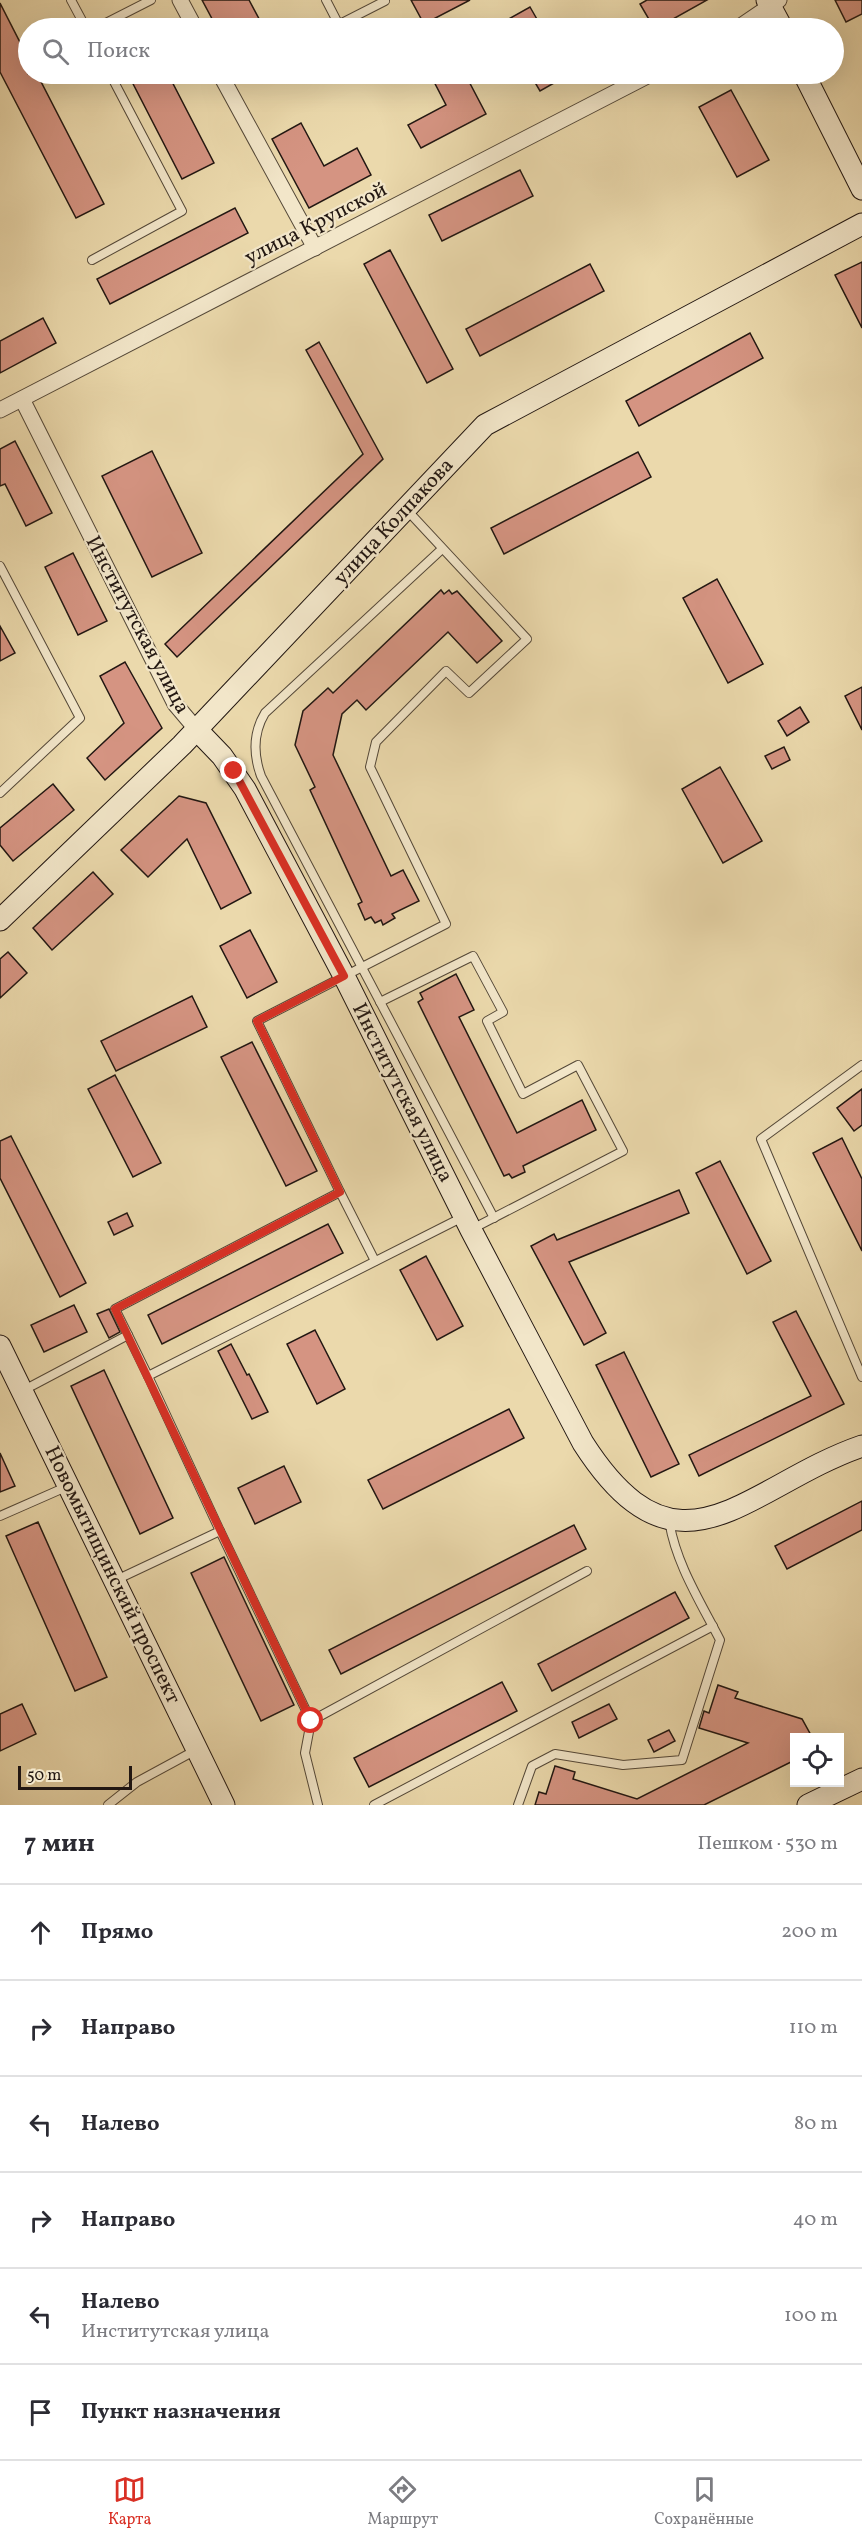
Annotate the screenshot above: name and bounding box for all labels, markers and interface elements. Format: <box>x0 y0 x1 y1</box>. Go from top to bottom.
search box <box>18 18 844 84</box>
icon: search <box>39 35 72 68</box>
text: Поиск <box>87 36 150 67</box>
street label: улица Крупской <box>240 175 393 272</box>
street label: улица Колпакова <box>327 452 461 592</box>
street label: Институтская улица <box>78 531 196 719</box>
route end <box>220 757 246 783</box>
street label: Институтская улица <box>344 998 460 1188</box>
street label: Новомытищинский проспект <box>37 1441 187 1709</box>
route start <box>297 1707 323 1733</box>
map controls <box>790 1733 844 1787</box>
button: locate <box>790 1733 844 1787</box>
scale bar <box>18 1763 132 1790</box>
text: 50 m <box>27 1765 61 1787</box>
text: 7 мин <box>24 1826 95 1862</box>
text: Пешком · 530 m <box>698 1830 838 1858</box>
icon: ahead <box>24 1916 57 1949</box>
text: Прямо <box>81 1917 153 1948</box>
text: 200 m <box>781 1918 838 1946</box>
icon: right <box>24 2012 57 2045</box>
text: Направо <box>81 2013 175 2044</box>
text: 110 m <box>789 2014 838 2042</box>
icon: left <box>24 2108 57 2141</box>
text: Налево <box>81 2109 160 2140</box>
text: 80 m <box>794 2110 838 2138</box>
icon: right <box>24 2204 57 2237</box>
text: Направо <box>81 2205 175 2236</box>
text: 40 m <box>793 2206 838 2234</box>
text: Налево <box>81 2287 160 2318</box>
icon: left <box>24 2300 57 2333</box>
text: 100 m <box>784 2302 838 2330</box>
text: Институтская улица <box>81 2318 269 2346</box>
icon: arrive <box>24 2396 57 2429</box>
text: Пункт назначения <box>81 2397 281 2428</box>
tab: Карта <box>108 2473 151 2531</box>
tab: Маршрут <box>367 2473 438 2531</box>
tab: Сохранённые <box>654 2473 754 2531</box>

